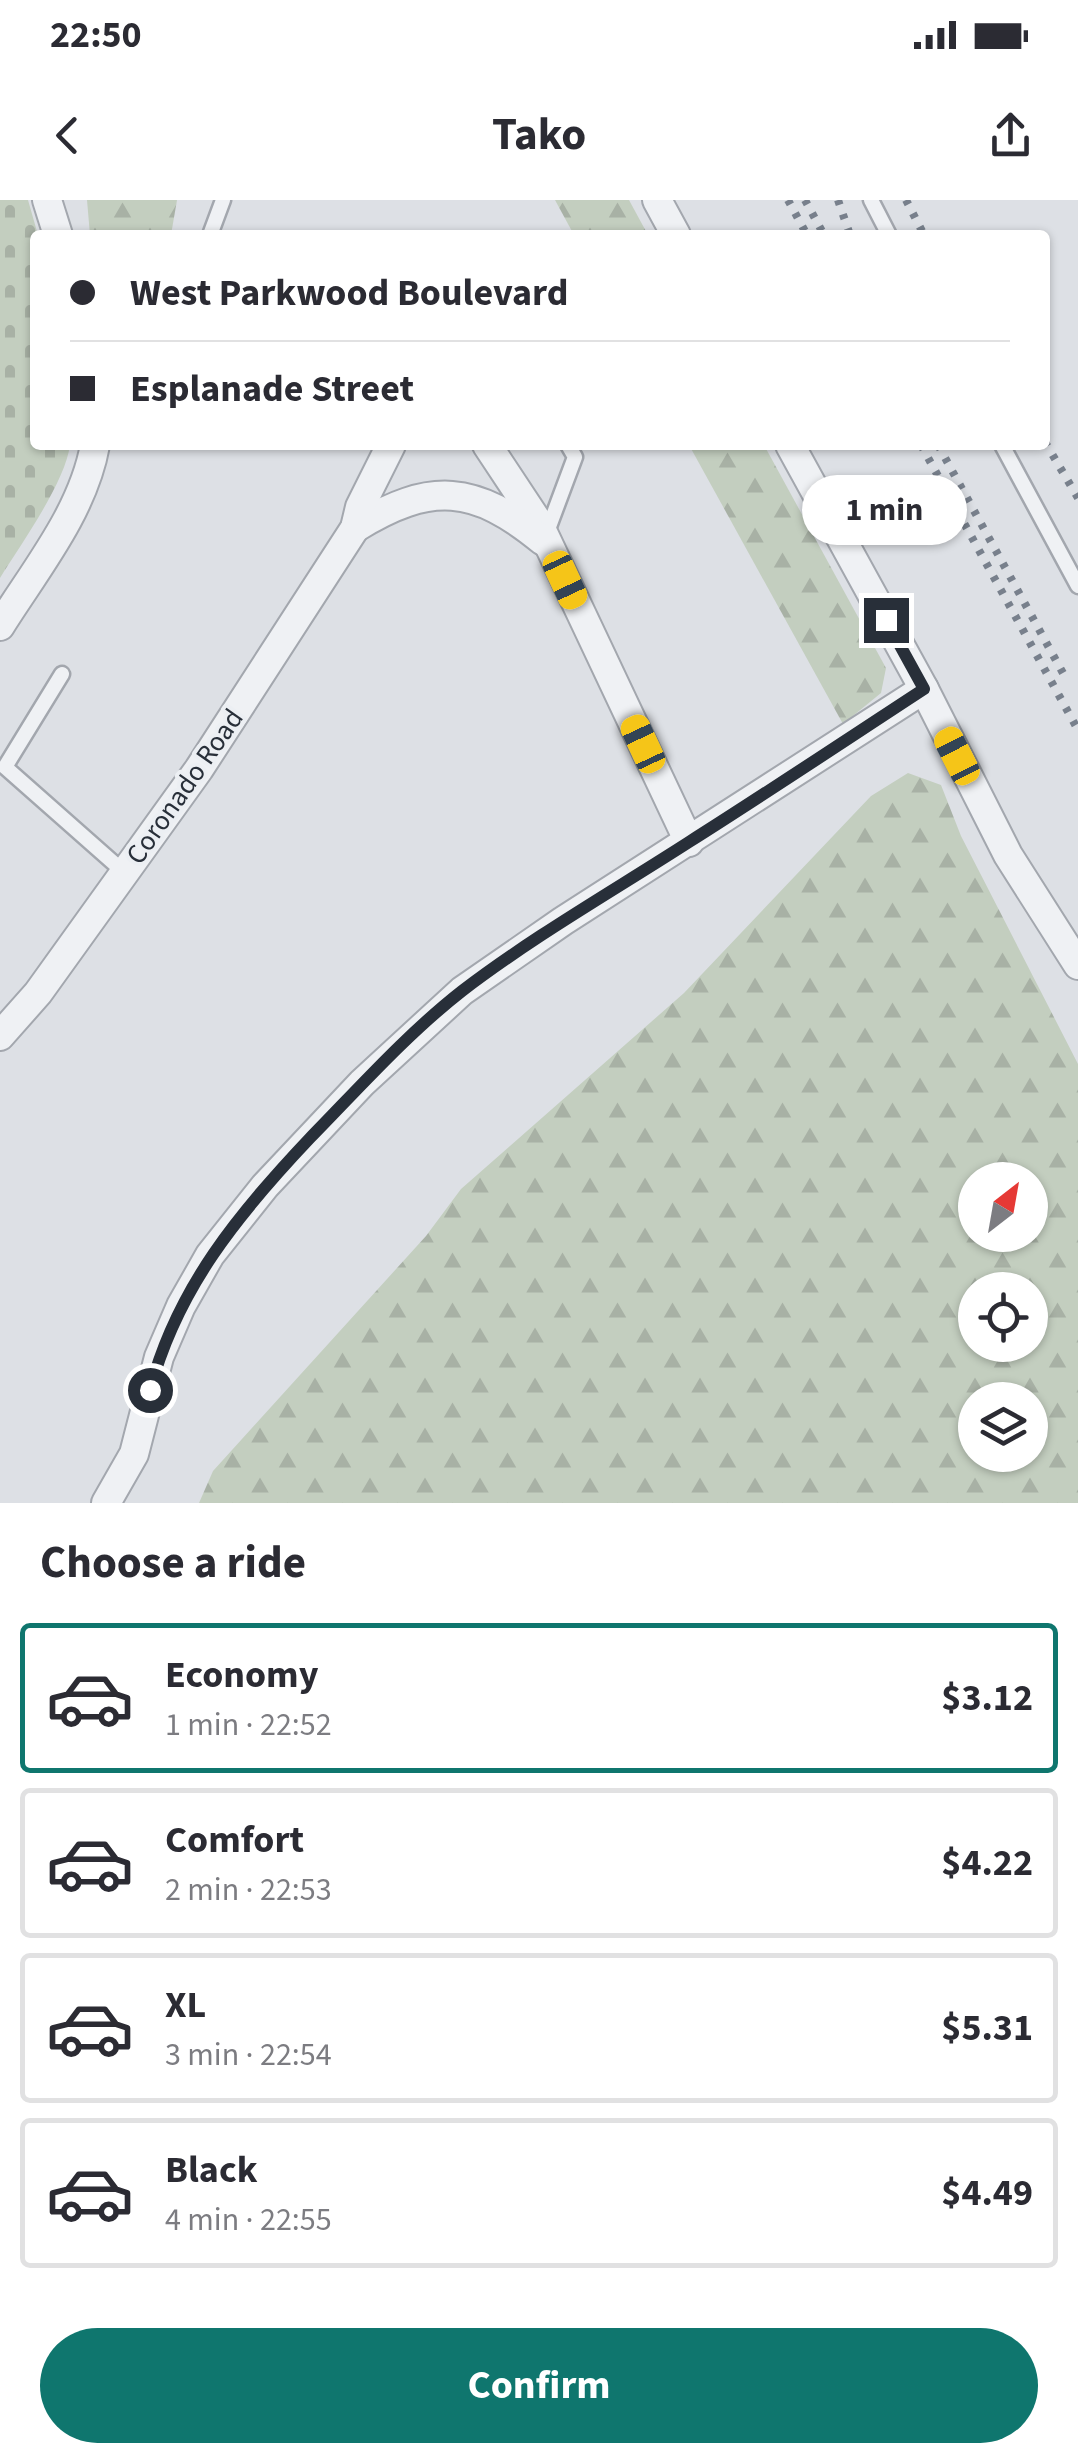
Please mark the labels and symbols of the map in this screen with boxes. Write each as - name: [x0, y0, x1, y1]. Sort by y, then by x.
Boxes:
- callout: 1 min: [804, 475, 968, 545]
- car: [539, 546, 591, 614]
- route end: [864, 598, 909, 643]
- street label: Coronado Road: [116, 701, 253, 872]
- car: [617, 710, 669, 778]
- car: [930, 722, 984, 790]
- north arrow: [958, 1162, 1048, 1252]
- route start: [128, 1368, 173, 1413]

